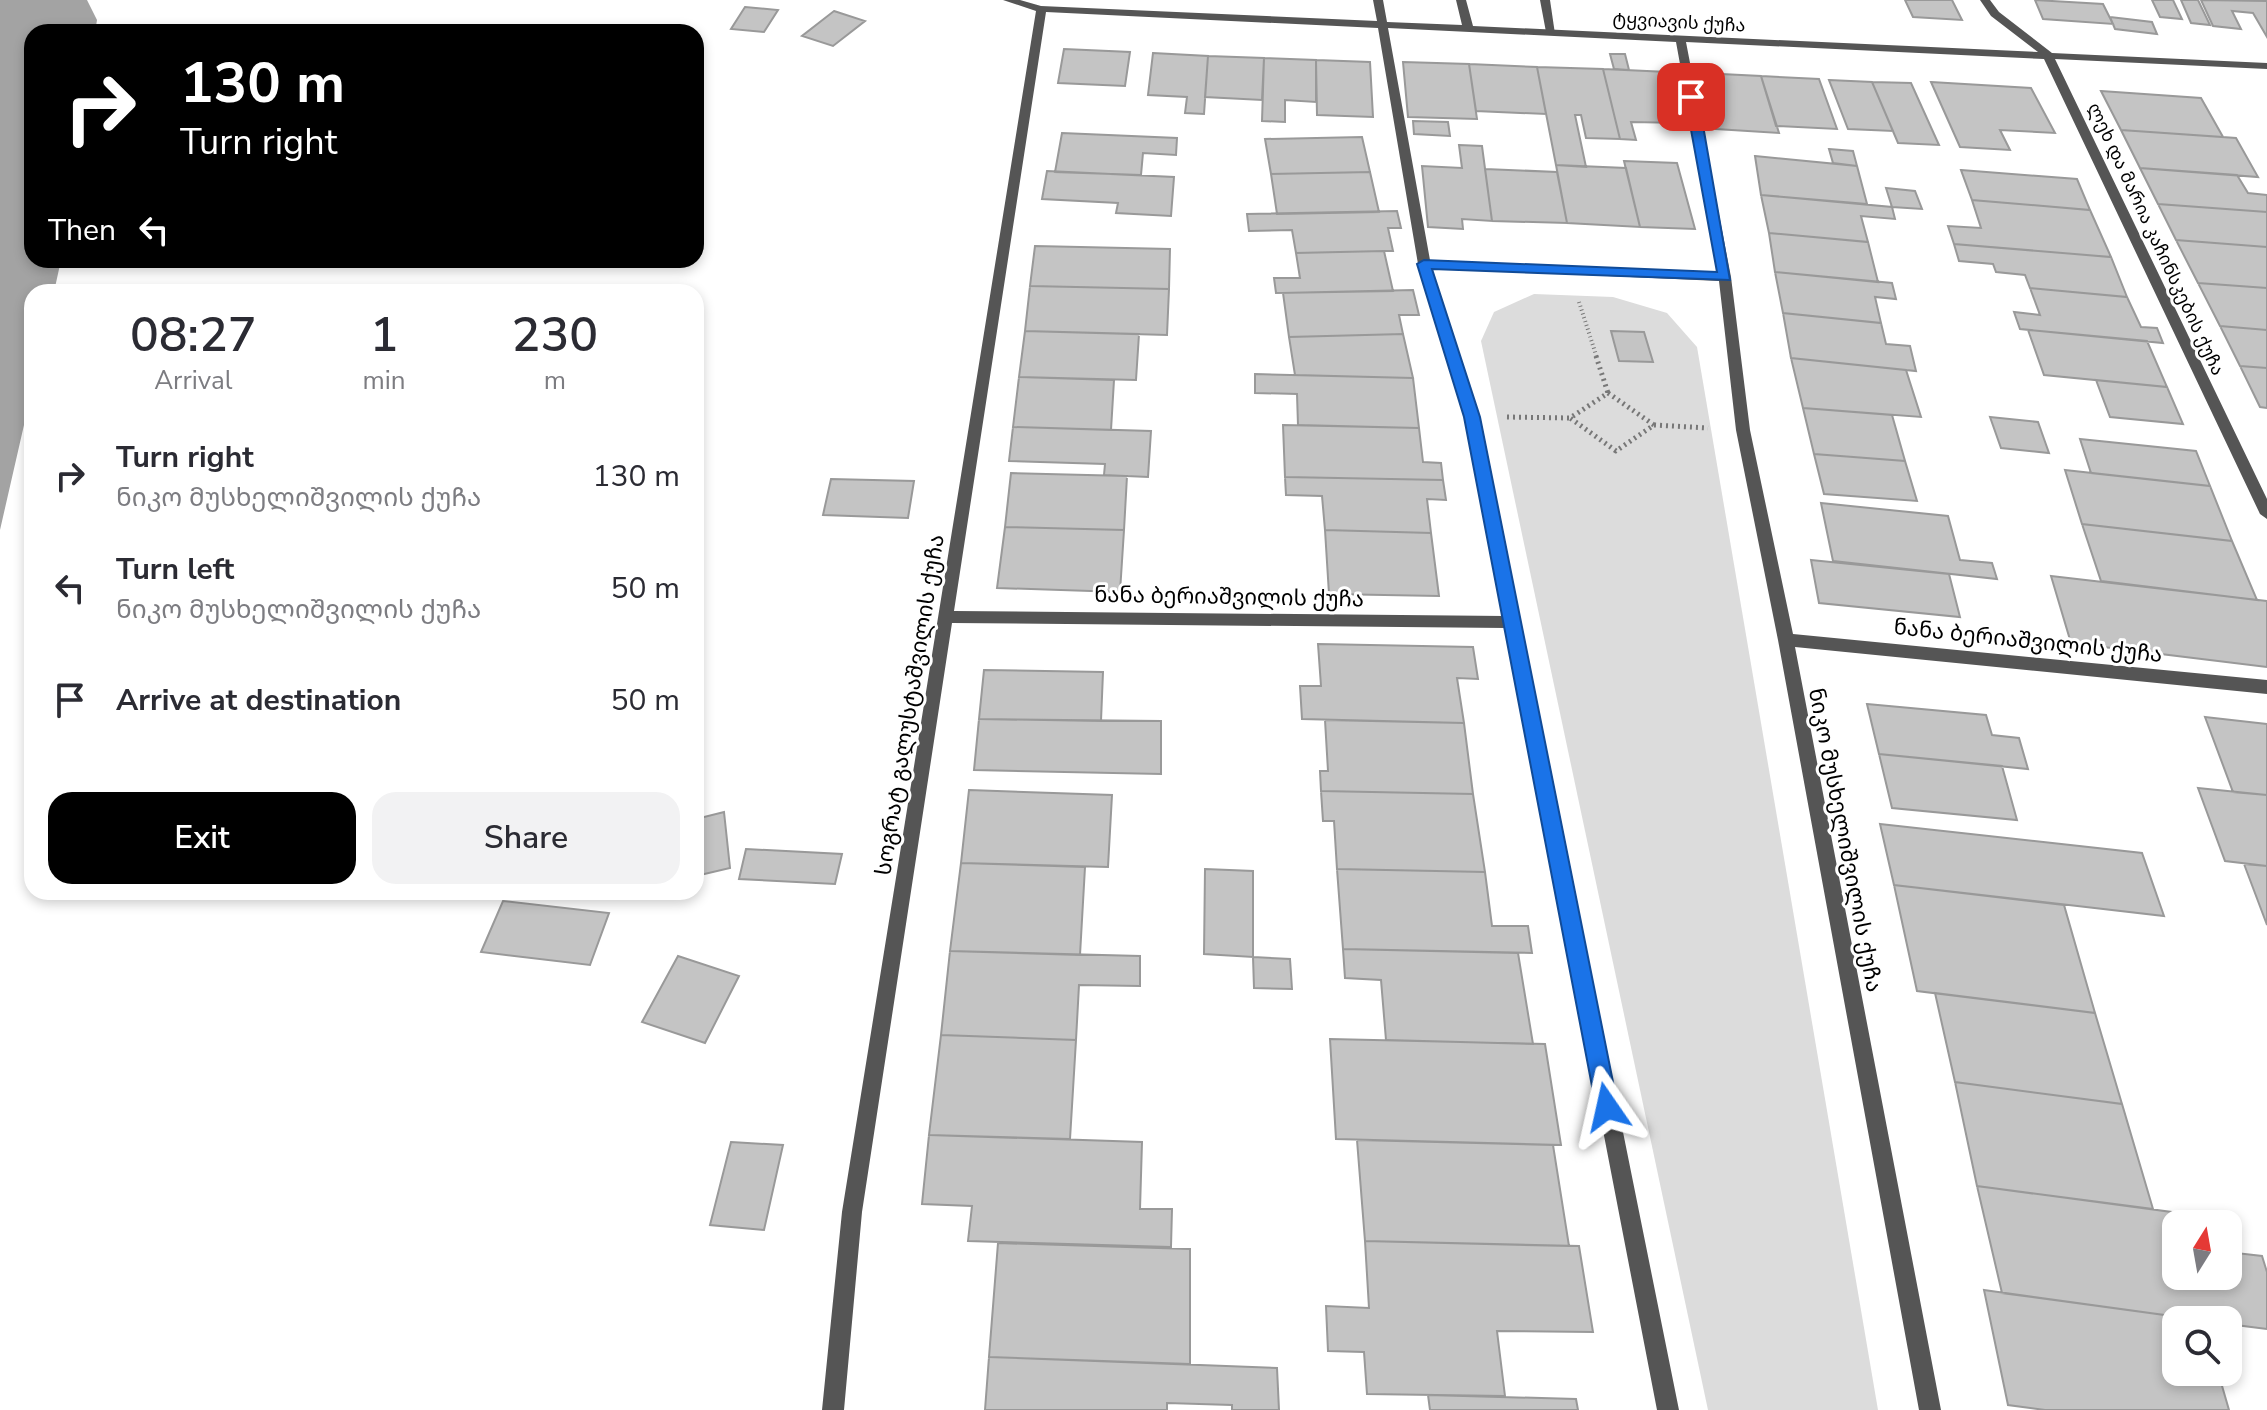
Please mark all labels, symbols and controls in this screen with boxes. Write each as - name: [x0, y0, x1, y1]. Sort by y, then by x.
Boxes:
- street label: ტყვიავის ქუჩა: [1612, 7, 1746, 37]
- text: 130 m: [180, 45, 345, 122]
- icon: right: [48, 56, 152, 160]
- pin: [1657, 63, 1725, 131]
- icon: arrive: [1669, 75, 1713, 119]
- street label: ლეხ და მარია კაჩინსკების ქუჩა: [2082, 99, 2230, 379]
- text: Turn right: [180, 118, 337, 167]
- icon: left: [132, 208, 176, 252]
- text: Then: [48, 210, 116, 251]
- text: 08:27: [130, 302, 257, 368]
- text: 1: [370, 302, 398, 368]
- text: 230: [512, 302, 598, 368]
- text: Arrival: [154, 363, 232, 398]
- text: min: [363, 363, 406, 398]
- text: m: [544, 363, 566, 398]
- text: Turn right: [116, 437, 254, 478]
- icon: right: [48, 454, 92, 498]
- text: 130 m: [593, 456, 680, 497]
- text: ნიკო მუსხელიშვილის ქუჩა: [116, 480, 481, 515]
- street label: სოგრატ გალუსტაშვილის ქუჩა: [868, 532, 952, 878]
- text: Turn left: [116, 549, 234, 590]
- icon: left: [48, 566, 92, 610]
- text: 50 m: [611, 568, 680, 609]
- street label: ნანა ბერიაშვილის ქუჩა: [1094, 580, 1364, 614]
- text: ნიკო მუსხელიშვილის ქუჩა: [116, 592, 481, 627]
- street label: ნანა ბერიაშვილის ქუჩა: [1892, 612, 2164, 670]
- icon: arrive: [48, 678, 92, 722]
- text: Arrive at destination: [116, 680, 401, 721]
- text: 50 m: [611, 680, 680, 721]
- street label: ნიკო მუსხელიშვილის ქუჩა: [1801, 685, 1889, 995]
- button: Exit: [48, 792, 356, 884]
- button: Share: [372, 792, 680, 884]
- position arrow: [1565, 1065, 1649, 1149]
- north arrow: [2162, 1210, 2242, 1290]
- map controls: [2162, 1210, 2242, 1386]
- button: search: [2162, 1306, 2242, 1386]

